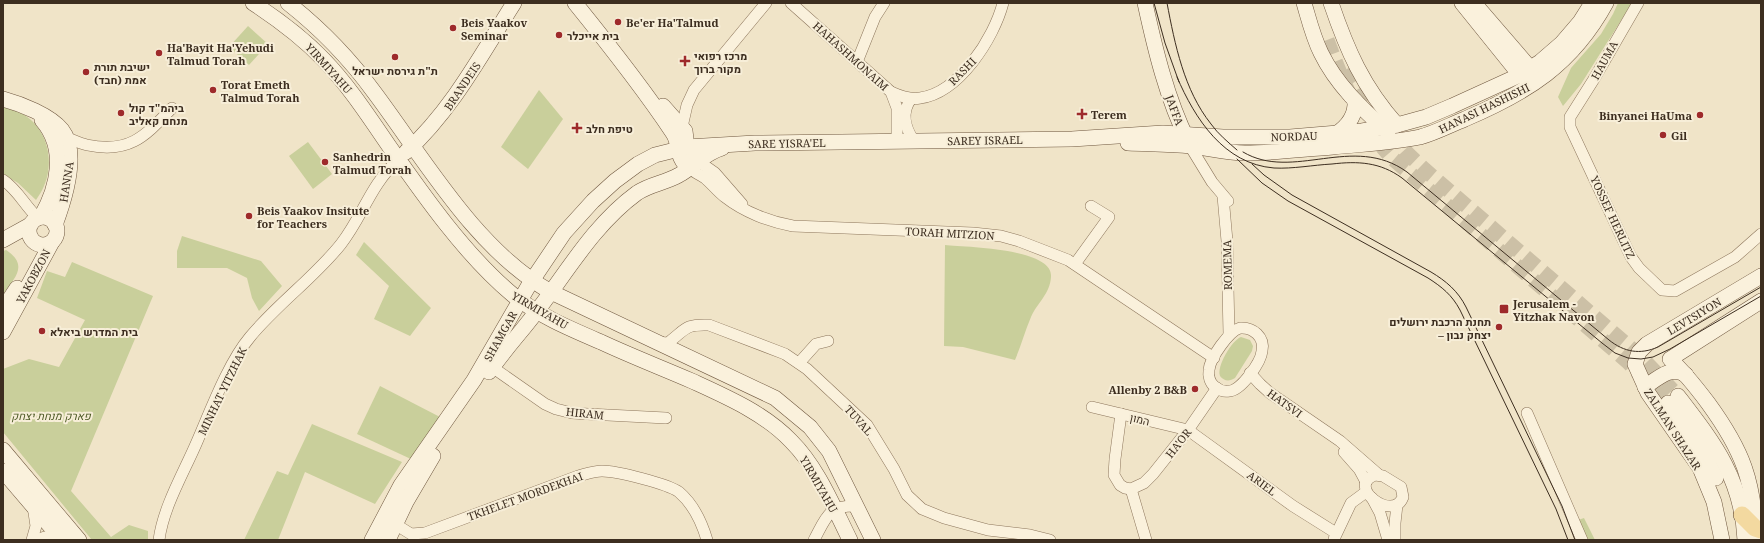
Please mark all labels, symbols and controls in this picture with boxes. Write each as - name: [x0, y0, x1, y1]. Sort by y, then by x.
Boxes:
- place label: Beis Yaakov Seminar: [461, 15, 527, 43]
- place label: Be'er Ha'Talmud: [626, 15, 719, 30]
- marker: Be'er Ha'Talmud: [613, 17, 623, 27]
- street label: HAHASHMONAIM: [810, 18, 892, 94]
- marker: Beis Yaakov Seminar: [448, 23, 458, 33]
- place label: בית אייכלר: [567, 28, 619, 43]
- marker: בית אייכלר: [554, 30, 564, 40]
- street label: HAUMA: [1587, 38, 1621, 82]
- street label: YIRMIYAHU: [302, 39, 356, 96]
- place label: Ha'Bayit Ha'Yehudi Talmud Torah: [167, 40, 274, 68]
- marker: Ha'Bayit Ha'Yehudi Talmud Torah: [154, 48, 164, 58]
- place label: מרכז רפואי מקור ברוך: [694, 48, 747, 76]
- marker: ת"ת גירסת ישראל: [390, 52, 400, 62]
- street label: RASHI: [945, 54, 979, 88]
- marker: מרכז רפואי מקור ברוך: [679, 55, 691, 67]
- place label: ישיבת תורת אמת (חבד): [94, 59, 150, 87]
- street label: BRANDEIS: [440, 59, 484, 113]
- place label: ת"ת גירסת ישראל: [352, 63, 438, 78]
- marker: ישיבת תורת אמת (חבד): [81, 67, 91, 77]
- place label: Torat Emeth Talmud Torah: [221, 77, 300, 105]
- street label: HANASI HASHISHI: [1436, 79, 1532, 137]
- marker: Torat Emeth Talmud Torah: [208, 85, 218, 95]
- street label: JAFFA: [1162, 92, 1188, 128]
- place label: ביהמ"ד קול מנחם קאליב: [129, 100, 188, 128]
- place label: Terem: [1091, 107, 1127, 122]
- marker: ביהמ"ד קול מנחם קאליב: [116, 108, 126, 118]
- marker: Terem: [1076, 108, 1088, 120]
- place label: Binyanei HaUma: [1599, 108, 1692, 123]
- marker: Binyanei HaUma: [1695, 110, 1705, 120]
- place label: טיפת חלב: [586, 121, 633, 136]
- marker: טיפת חלב: [571, 122, 583, 134]
- street label: NORDAU: [1270, 128, 1318, 144]
- place label: Gil: [1671, 128, 1687, 143]
- marker: Gil: [1658, 130, 1668, 140]
- street label: SAREY ISRAEL: [947, 132, 1023, 148]
- street label: SARE YISRA'EL: [748, 135, 826, 151]
- place label: Sanhedrin Talmud Torah: [333, 149, 412, 177]
- marker: Sanhedrin Talmud Torah: [320, 157, 330, 167]
- street label: HANNA: [55, 160, 77, 203]
- street label: YOSSEF HERLITZ: [1587, 172, 1639, 261]
- place label: Beis Yaakov Insitute for Teachers: [257, 203, 369, 231]
- marker: Beis Yaakov Insitute for Teachers: [244, 211, 254, 221]
- street label: TORAH MITZION: [905, 223, 996, 243]
- street label: ROMEMA: [1219, 239, 1235, 290]
- street label: YAKOBZON: [12, 246, 54, 307]
- street label: YIRMIYAHU: [508, 287, 571, 332]
- street label: LEVTSIYON: [1664, 294, 1724, 338]
- place label: Jerusalem - Yitzhak Navon: [1512, 296, 1595, 324]
- marker: Jerusalem - Yitzhak Navon: [1498, 303, 1510, 315]
- street label: SHAMGAR: [480, 307, 520, 364]
- place label: תחנת הרכבת ירושלים – יצחק נבון: [1389, 314, 1491, 342]
- marker: תחנת הרכבת ירושלים – יצחק נבון: [1494, 322, 1504, 332]
- place label: בית המדרש ביאלא: [50, 324, 138, 339]
- marker: בית המדרש ביאלא: [37, 326, 47, 336]
- street label: MINHAT YITZHAK: [194, 344, 250, 438]
- place label: Allenby 2 B&B: [1109, 382, 1187, 397]
- marker: Allenby 2 B&B: [1190, 384, 1200, 394]
- street label: HATSVI: [1264, 385, 1306, 421]
- street label: ZALMAN SHAZAR: [1641, 385, 1705, 473]
- street label: TUVAL: [841, 402, 877, 438]
- street label: HIRAM: [565, 404, 605, 422]
- park label: פארק מנחת יצחק: [11, 408, 92, 423]
- street label: המון: [1129, 409, 1151, 429]
- street label: HA'OR: [1162, 425, 1195, 461]
- street label: YIRMIYAHU: [796, 452, 841, 515]
- street label: ARIEL: [1244, 467, 1280, 499]
- street label: TKHELET MORDEKHAI: [465, 468, 585, 524]

